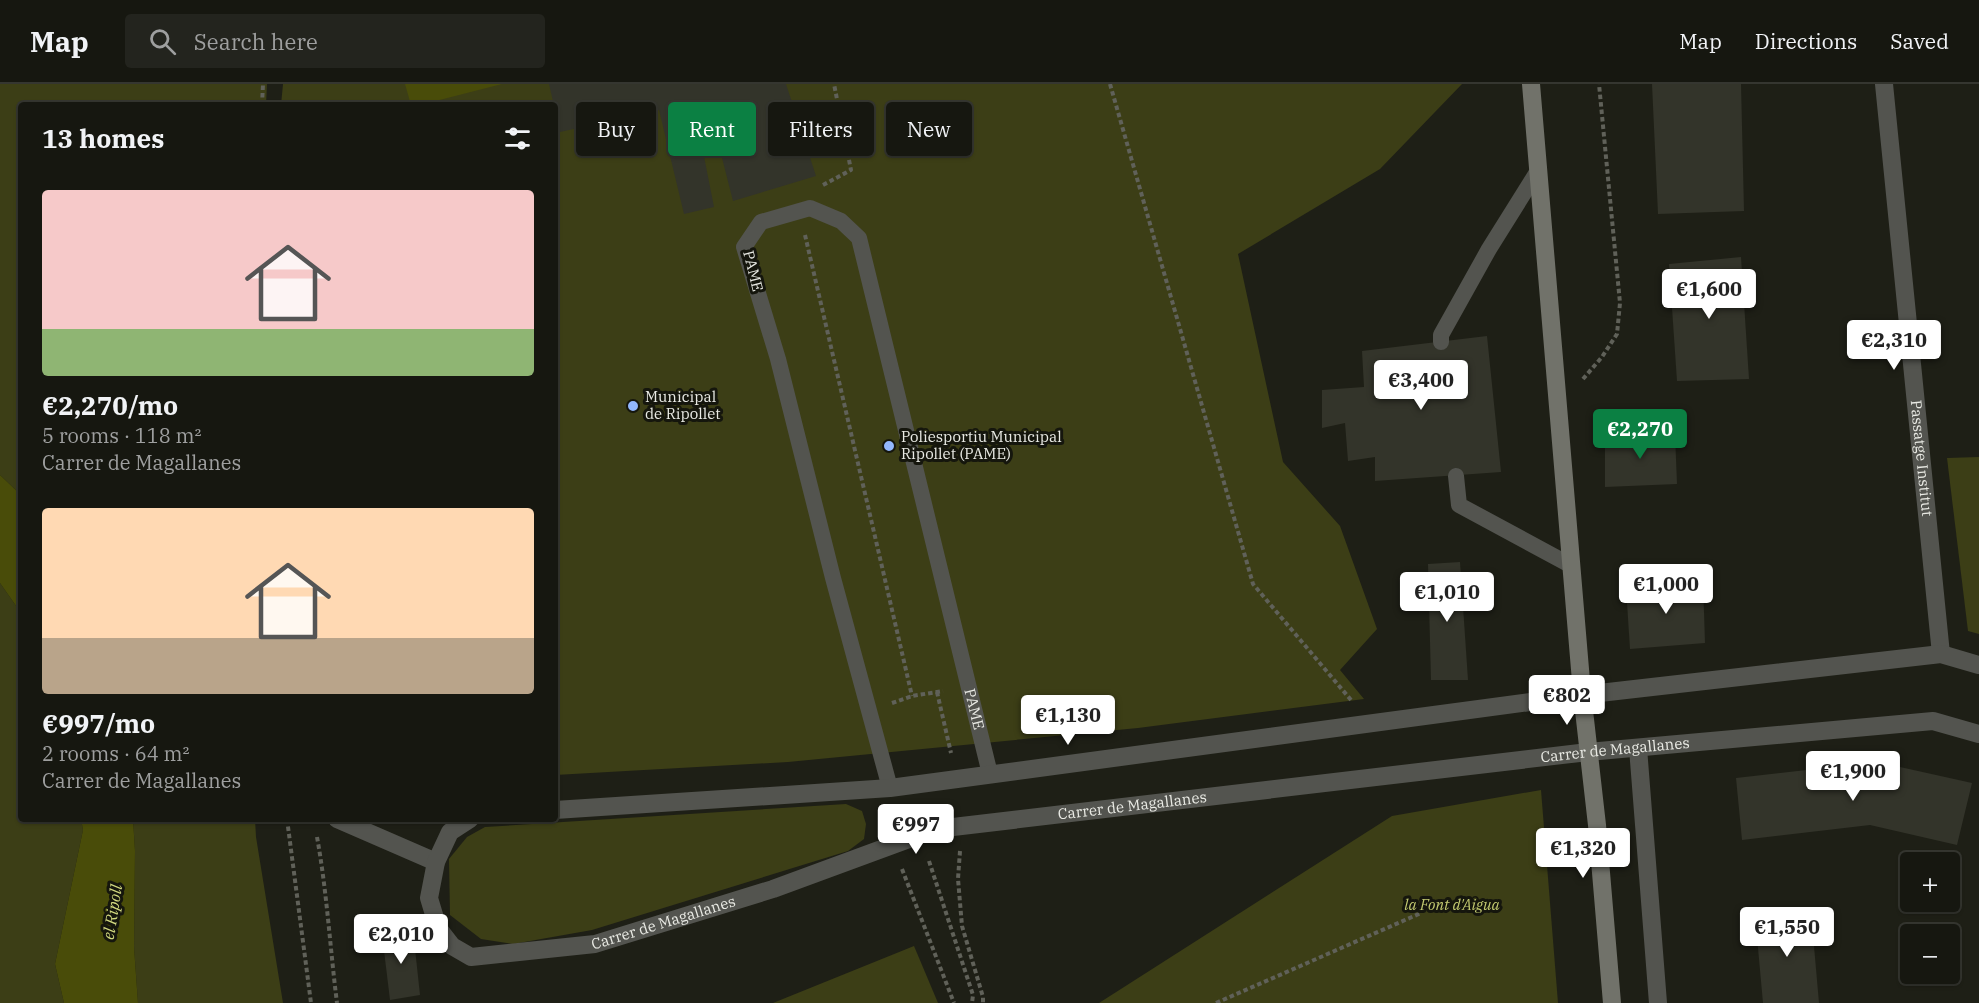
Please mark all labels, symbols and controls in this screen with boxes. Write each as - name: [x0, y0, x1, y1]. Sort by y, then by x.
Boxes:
- search box: [125, 14, 545, 68]
- text: Map: [30, 23, 89, 60]
- icon: search: [146, 25, 179, 58]
- text: Search here: [194, 27, 318, 56]
- text: Map: [1679, 27, 1722, 55]
- text: Directions: [1755, 27, 1857, 55]
- text: Saved: [1890, 27, 1949, 55]
- chip: Buy: [576, 102, 656, 156]
- chip: Rent: [668, 102, 756, 156]
- chip: Filters: [768, 102, 874, 156]
- chip: New: [886, 102, 972, 156]
- text: 13 homes: [42, 121, 164, 155]
- icon: filters: [501, 122, 534, 155]
- icon: home: [234, 229, 342, 337]
- street label: PAME: [739, 248, 768, 293]
- pin: €1,600: [1660, 269, 1758, 320]
- text: €1,600: [1676, 275, 1742, 302]
- pin: €2,310: [1845, 320, 1943, 371]
- text: €2,310: [1861, 326, 1927, 353]
- pin: €3,400: [1372, 360, 1470, 411]
- text: €3,400: [1388, 366, 1454, 393]
- place label: Municipal de Ripollet: [645, 387, 721, 423]
- text: €2,270/mo: [42, 388, 178, 422]
- marker: Municipal de Ripollet: [626, 399, 640, 413]
- street label: Passatge Institut: [1907, 399, 1937, 517]
- pin: €2,270: [1591, 409, 1689, 460]
- text: €2,270: [1607, 415, 1673, 442]
- text: 5 rooms · 118 m²: [42, 422, 201, 449]
- place label: Poliesportiu Municipal Ripollet (PAME): [901, 427, 1062, 463]
- marker: Poliesportiu Municipal Ripollet (PAME): [882, 439, 896, 453]
- text: Carrer de Magallanes: [42, 449, 241, 476]
- icon: home: [234, 547, 342, 655]
- pin: €1,000: [1617, 564, 1715, 615]
- text: €1,000: [1633, 570, 1699, 597]
- pin: €1,010: [1398, 572, 1496, 623]
- text: €1,010: [1414, 578, 1480, 605]
- pin: €802: [1531, 675, 1603, 726]
- text: €802: [1543, 681, 1591, 708]
- street label: PAME: [960, 686, 989, 732]
- pin: €1,130: [1019, 695, 1117, 746]
- text: €1,130: [1035, 701, 1101, 728]
- text: €997/mo: [42, 706, 155, 740]
- street label: Carrer de Magallanes: [1539, 733, 1690, 767]
- text: 2 rooms · 64 m²: [42, 740, 189, 767]
- pin: €1,900: [1804, 751, 1902, 802]
- text: €1,900: [1820, 757, 1886, 784]
- text: Carrer de Magallanes: [42, 767, 241, 794]
- street label: Carrer de Magallanes: [1057, 787, 1208, 824]
- pin: €997: [880, 804, 952, 855]
- text: €997: [892, 810, 940, 837]
- pin: €1,320: [1534, 828, 1632, 879]
- text: €1,320: [1550, 834, 1616, 861]
- map controls: [1900, 852, 1960, 984]
- button: +: [1900, 852, 1960, 912]
- water label: el Ripoll: [98, 883, 126, 941]
- street label: Carrer de Magallanes: [589, 891, 738, 954]
- park label: la Font d'Aigua: [1404, 895, 1501, 914]
- pin: €1,550: [1738, 907, 1836, 958]
- text: €1,550: [1754, 913, 1820, 940]
- pin: €2,010: [352, 914, 450, 965]
- text: €2,010: [368, 920, 434, 947]
- button: −: [1900, 924, 1960, 984]

